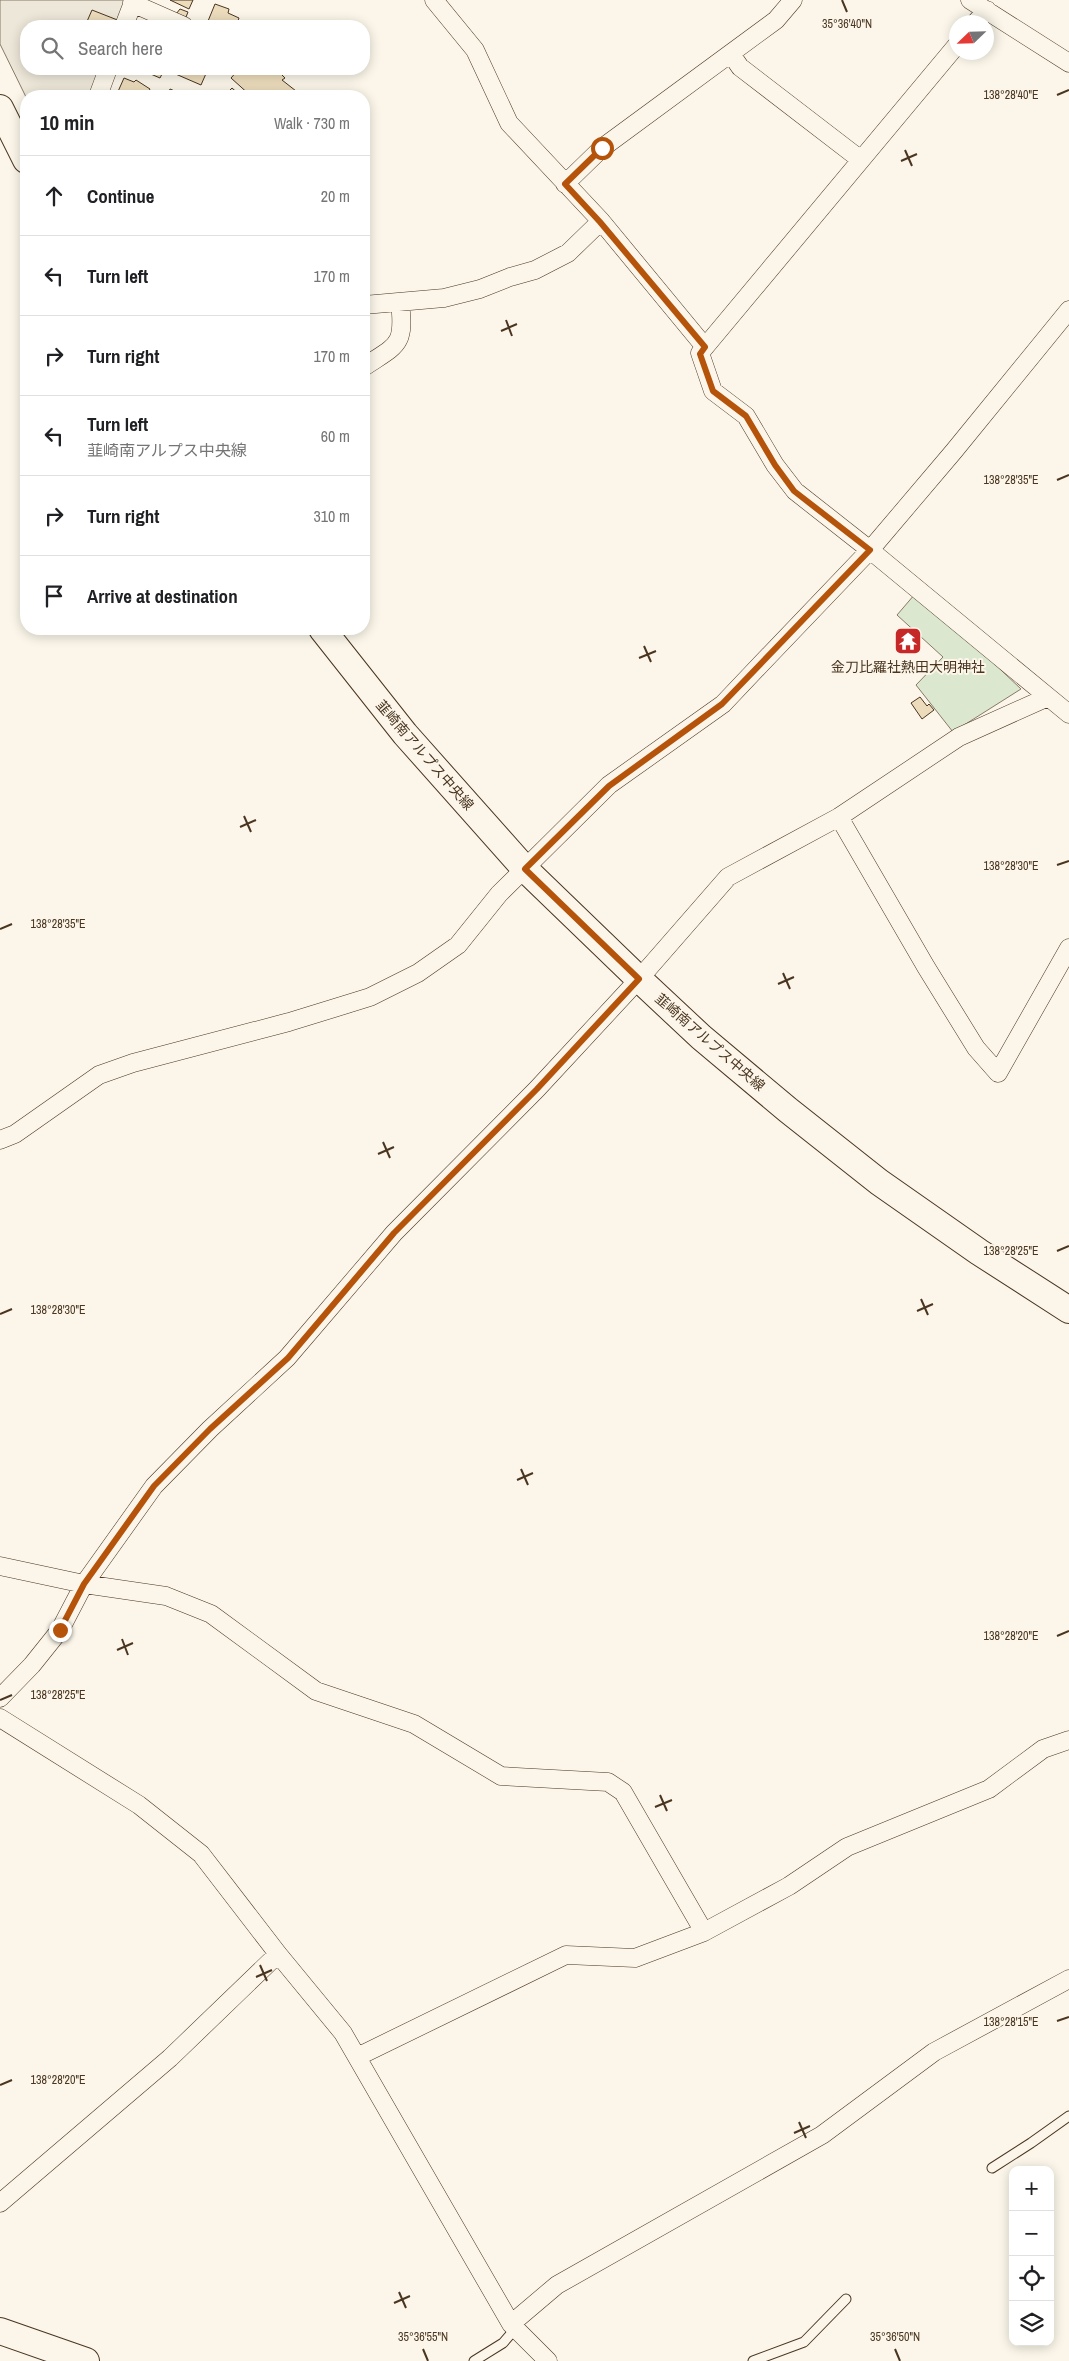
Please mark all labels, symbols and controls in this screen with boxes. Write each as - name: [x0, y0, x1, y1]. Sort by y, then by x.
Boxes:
- north arrow: [949, 15, 994, 60]
- text: 35°36'40"N: [822, 16, 872, 32]
- search box: [20, 20, 370, 75]
- icon: search: [38, 34, 66, 62]
- text: Search here: [78, 35, 163, 61]
- text: 138°28'40"E: [983, 87, 1039, 103]
- text: 10 min: [40, 108, 95, 137]
- text: Walk · 730 m: [274, 112, 350, 134]
- route start: [591, 137, 614, 160]
- icon: ahead: [40, 182, 68, 210]
- text: Continue: [87, 183, 155, 209]
- text: 20 m: [321, 185, 350, 207]
- icon: left: [40, 262, 68, 290]
- text: Turn left: [87, 263, 148, 289]
- text: 170 m: [314, 265, 350, 287]
- icon: right: [40, 342, 68, 370]
- text: Turn right: [87, 343, 159, 369]
- text: 170 m: [314, 345, 350, 367]
- text: Turn left: [87, 411, 148, 437]
- icon: left: [40, 422, 68, 450]
- text: 60 m: [321, 425, 350, 447]
- text: 韮崎南アルプス中央線: [87, 439, 247, 461]
- text: 138°28'35"E: [983, 472, 1039, 488]
- icon: right: [40, 502, 68, 530]
- text: Turn right: [87, 503, 159, 529]
- text: 310 m: [314, 505, 350, 527]
- icon: arrive: [40, 582, 68, 610]
- text: Arrive at destination: [87, 583, 238, 609]
- temple icon: 金刀比羅社熱田大明神社: [893, 626, 923, 656]
- place label: 金刀比羅社熱田大明神社: [831, 658, 985, 676]
- street label: 韮崎南アルプス中央線: [372, 696, 478, 814]
- text: 138°28'30"E: [983, 858, 1039, 874]
- text: 138°28'35"E: [30, 916, 86, 932]
- street label: 韮崎南アルプス中央線: [651, 989, 769, 1095]
- text: 138°28'25"E: [983, 1243, 1039, 1259]
- text: 138°28'30"E: [30, 1302, 86, 1318]
- route end: [49, 1619, 72, 1642]
- text: 138°28'20"E: [983, 1628, 1039, 1644]
- text: 138°28'25"E: [30, 1687, 86, 1703]
- text: 138°28'15"E: [983, 2014, 1039, 2030]
- text: 138°28'20"E: [30, 2072, 86, 2088]
- map controls: [1009, 2166, 1054, 2346]
- button: +: [1009, 2166, 1054, 2211]
- button: −: [1009, 2211, 1054, 2256]
- button: locate: [1009, 2256, 1054, 2301]
- button: layers: [1009, 2301, 1054, 2346]
- text: 35°36'55"N: [398, 2329, 448, 2345]
- text: 35°36'50"N: [870, 2329, 920, 2345]

